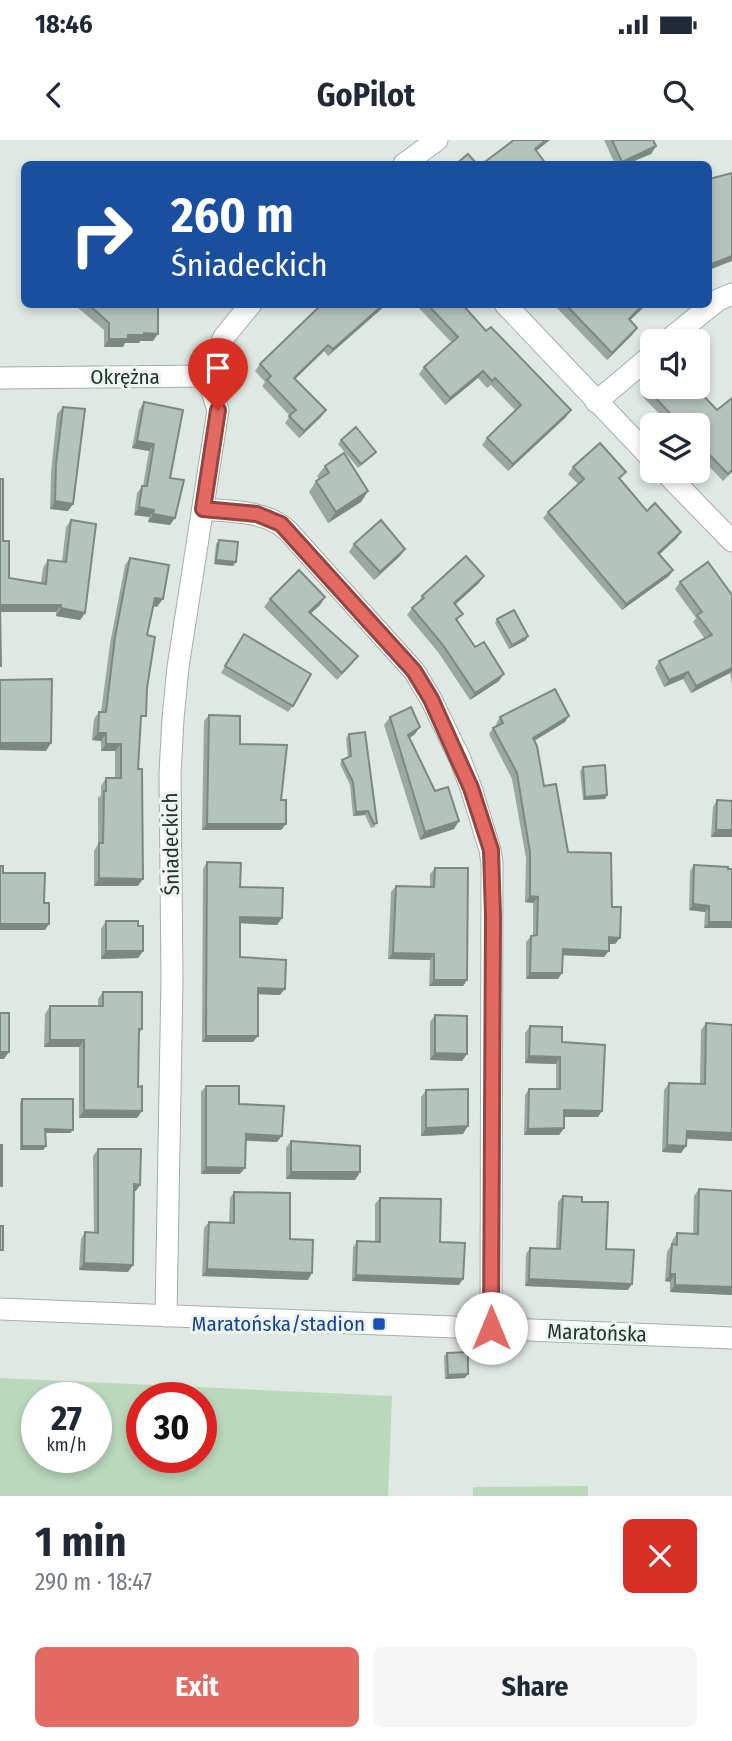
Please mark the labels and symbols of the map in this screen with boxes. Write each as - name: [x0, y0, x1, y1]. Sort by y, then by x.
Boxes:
- pin: [188, 338, 248, 410]
- street label: Okrężna: [90, 364, 160, 390]
- street label: Śniadeckich: [157, 792, 185, 896]
- position arrow: [454, 1291, 528, 1365]
- place label: Maratońska/stadion: [192, 1311, 365, 1337]
- marker: Maratońska/stadion: [371, 1316, 387, 1332]
- street label: Maratońska: [547, 1318, 647, 1348]
- speed limit sign: 30: [126, 1382, 217, 1473]

